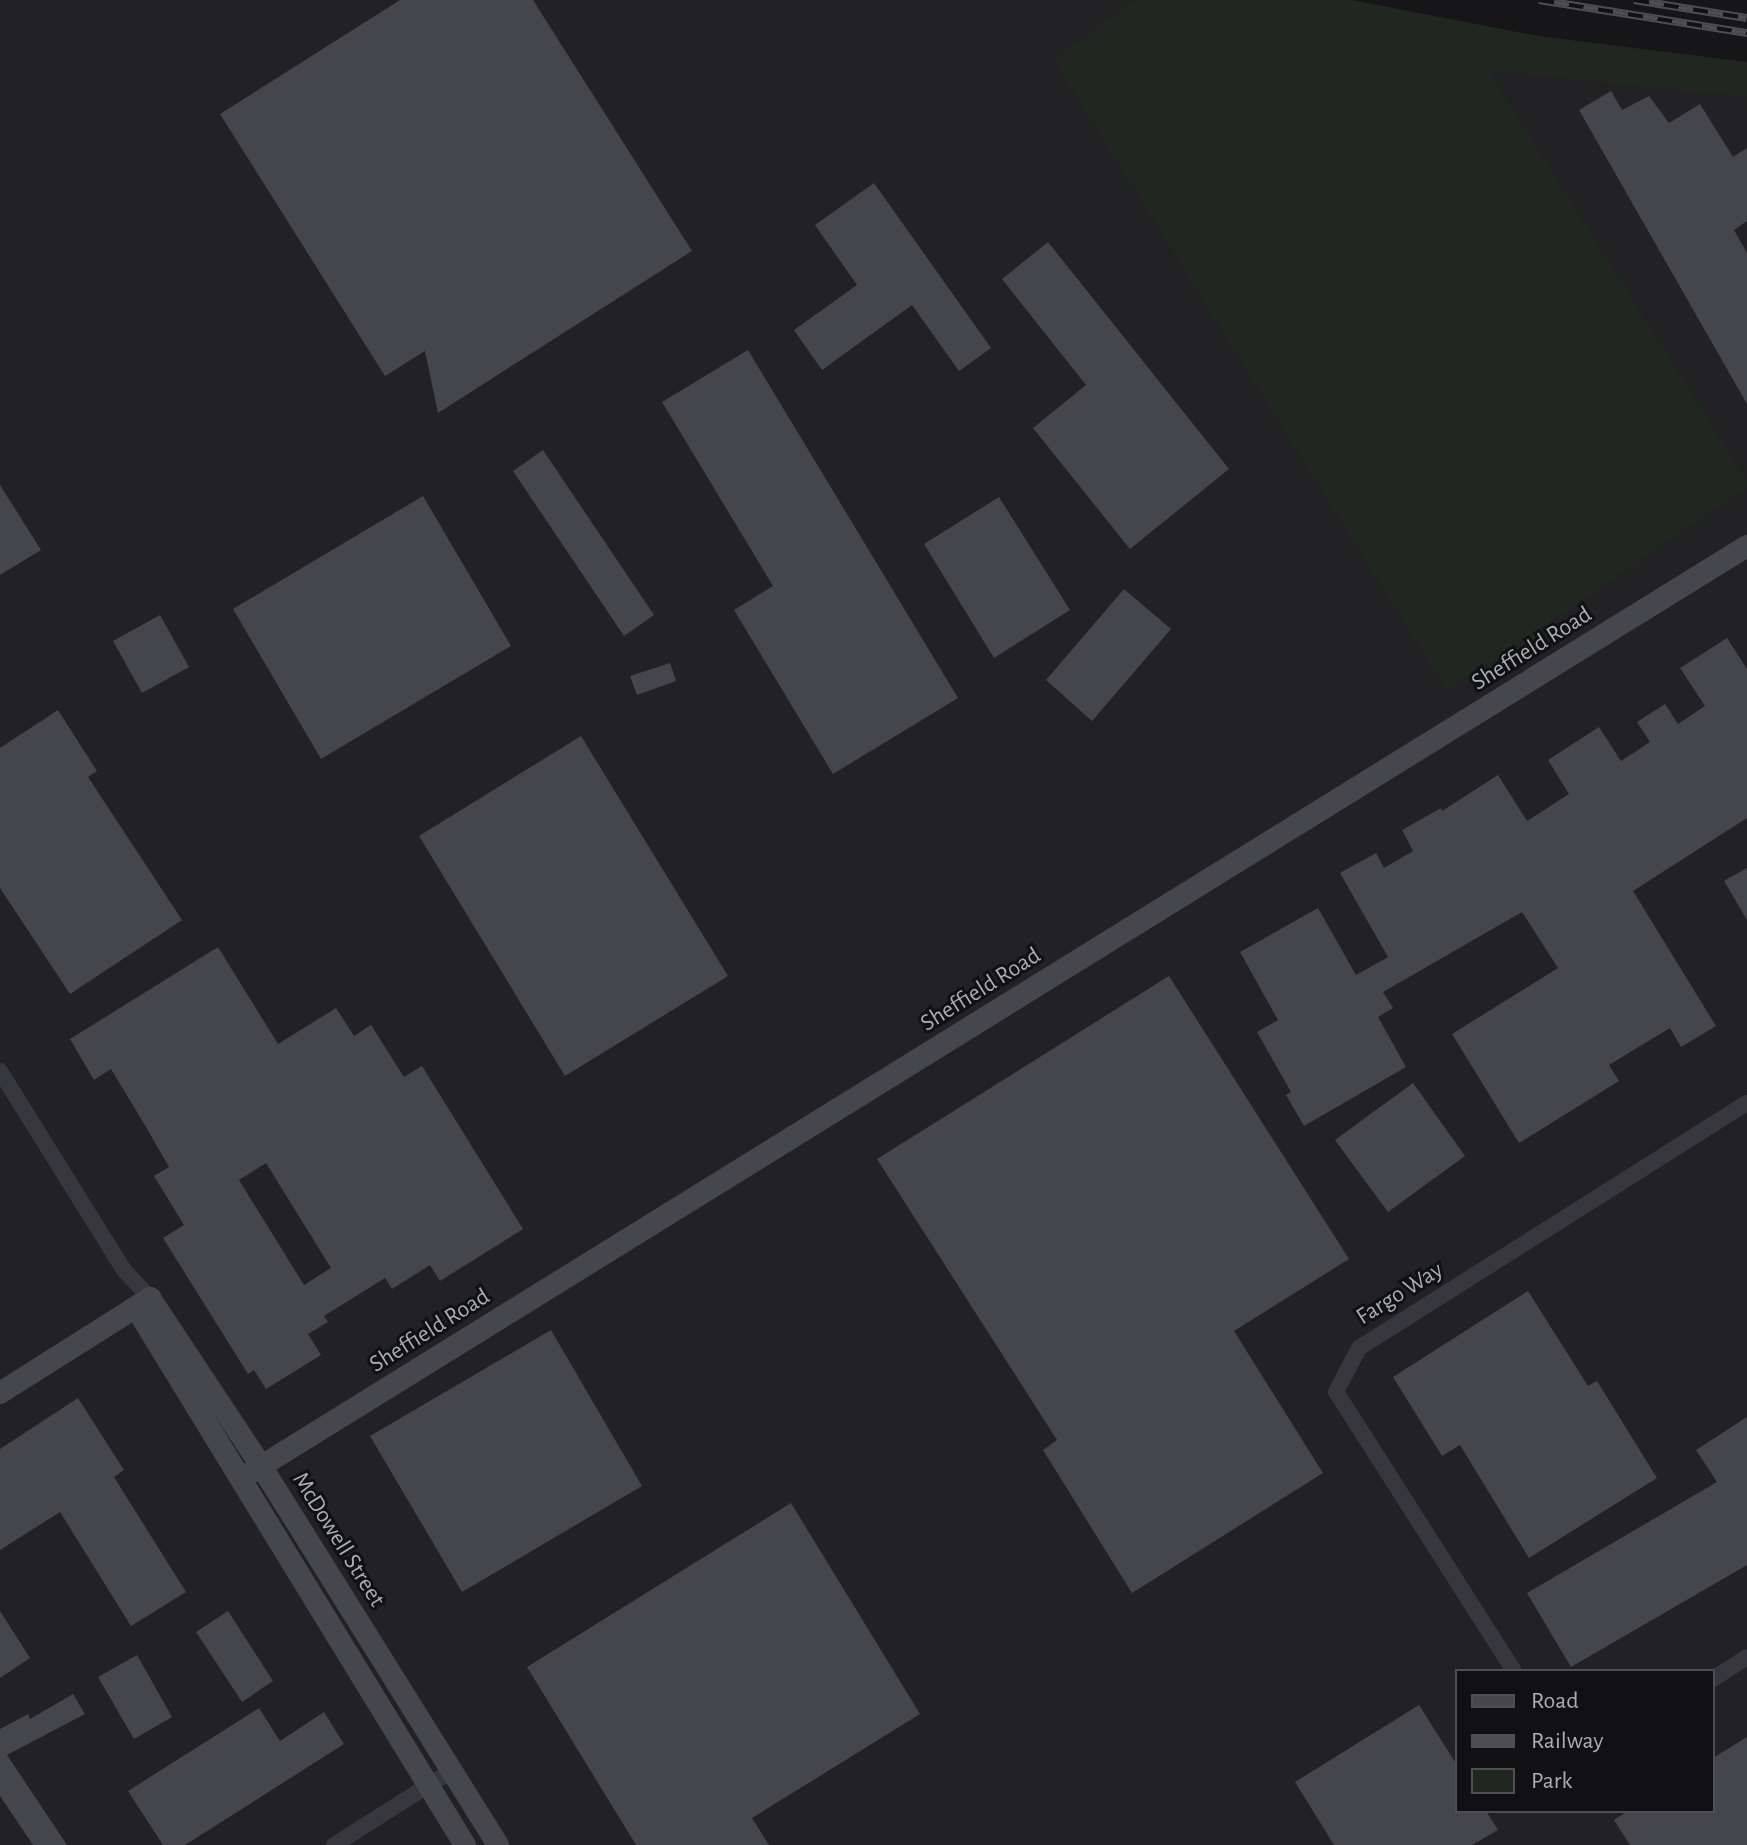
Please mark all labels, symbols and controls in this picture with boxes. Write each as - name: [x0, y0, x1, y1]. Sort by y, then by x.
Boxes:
- street label: Sheffield Road: [1467, 601, 1597, 697]
- street label: Sheffield Road: [916, 942, 1046, 1038]
- street label: Fargo Way: [1351, 1256, 1449, 1332]
- street label: Sheffield Road: [365, 1283, 495, 1379]
- street label: McDowell Street: [285, 1467, 391, 1613]
- legend: [1455, 1669, 1715, 1813]
- text: Road: [1531, 1689, 1579, 1713]
- text: Railway: [1531, 1729, 1603, 1753]
- text: Park: [1531, 1769, 1572, 1793]

